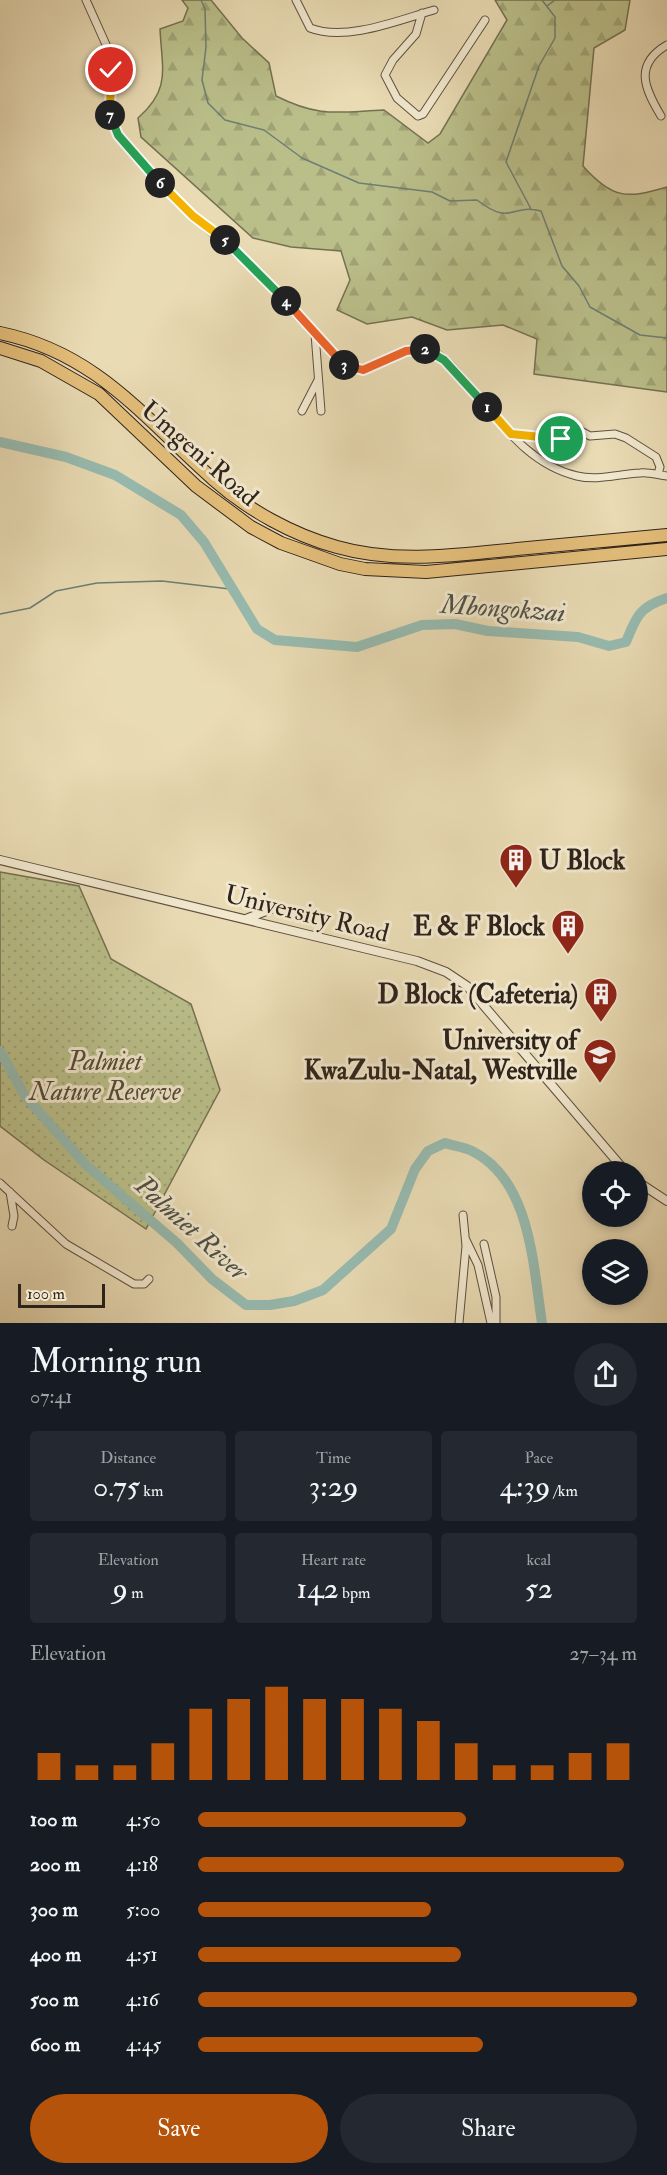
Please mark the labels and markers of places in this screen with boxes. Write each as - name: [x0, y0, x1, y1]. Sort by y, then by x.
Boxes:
- pin: [85, 44, 136, 95]
- pin: 7: [95, 100, 125, 130]
- pin: 6: [145, 168, 175, 198]
- pin: 5: [210, 225, 240, 255]
- pin: 4: [271, 286, 301, 316]
- pin: 2: [410, 334, 440, 364]
- pin: 3: [329, 350, 359, 380]
- pin: 1: [472, 392, 502, 422]
- pin: [535, 413, 586, 464]
- building icon: U Block: [498, 842, 534, 889]
- place label: U Block: [539, 845, 626, 877]
- building icon: E & F Block: [550, 908, 586, 955]
- place label: E & F Block: [413, 911, 546, 943]
- building icon: D Block (Cafeteria): [583, 976, 619, 1023]
- place label: D Block (Cafeteria): [377, 979, 578, 1011]
- place label: University of KwaZulu-Natal, Westville: [304, 1025, 582, 1087]
- school or university icon: University of KwaZulu-Natal, Westville: [582, 1037, 618, 1084]

